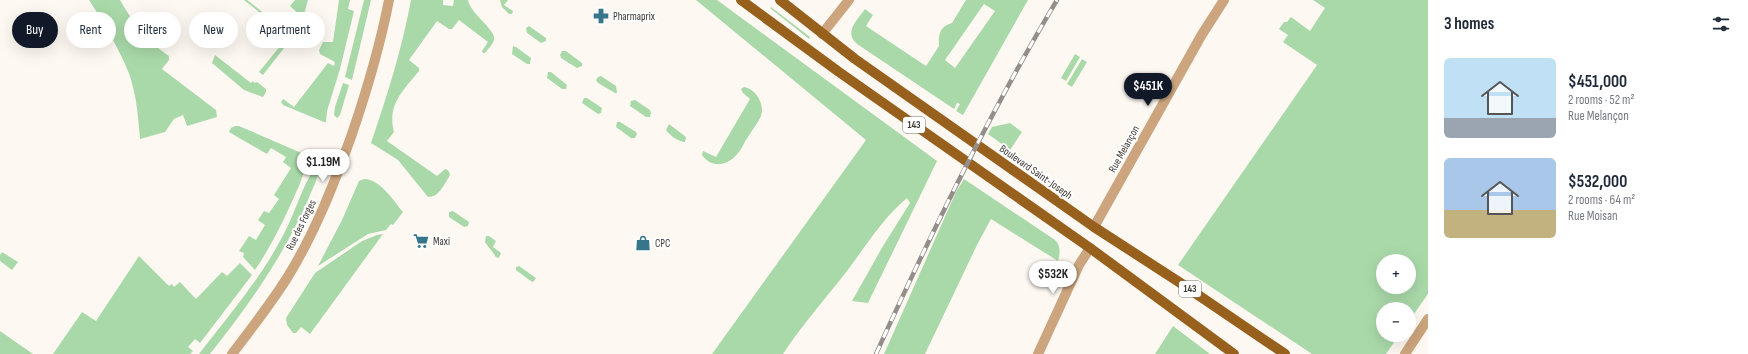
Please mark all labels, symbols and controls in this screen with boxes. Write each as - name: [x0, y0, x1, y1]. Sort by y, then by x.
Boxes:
- pharmacy icon: Pharmaprix: [592, 7, 610, 25]
- place label: Pharmaprix: [613, 10, 655, 23]
- chip: Buy: [12, 12, 58, 48]
- chip: Rent: [66, 12, 116, 48]
- chip: Filters: [124, 12, 181, 48]
- chip: New: [189, 12, 238, 48]
- chip: Apartment: [246, 12, 325, 48]
- icon: filters: [1710, 13, 1732, 35]
- text: 3 homes: [1444, 14, 1494, 34]
- text: $451,000: [1568, 72, 1627, 92]
- pin: $451K: [1120, 73, 1176, 107]
- icon: home: [1476, 74, 1524, 122]
- text: $451K: [1133, 78, 1163, 94]
- text: 2 rooms · 52 m²: [1568, 92, 1635, 108]
- text: Rue Melançon: [1568, 108, 1629, 124]
- road number: 143: [903, 117, 925, 133]
- street label: Rue Melançon: [1106, 123, 1142, 175]
- street label: Boulevard Saint-Joseph: [997, 142, 1075, 202]
- pin: $1.19M: [290, 149, 356, 183]
- text: $1.19M: [306, 154, 340, 170]
- text: $532,000: [1568, 172, 1627, 192]
- icon: home: [1476, 174, 1524, 222]
- text: 2 rooms · 64 m²: [1568, 192, 1635, 208]
- street label: Rue des Forges: [283, 198, 319, 252]
- text: Rue Moisan: [1568, 208, 1617, 224]
- supermarket icon: Maxi: [412, 232, 430, 250]
- shop icon: CPC: [634, 234, 652, 252]
- place label: Maxi: [433, 235, 450, 248]
- place label: CPC: [655, 237, 670, 250]
- map controls: [1376, 254, 1416, 342]
- button: +: [1376, 254, 1416, 294]
- pin: $532K: [1025, 261, 1081, 295]
- text: $532K: [1038, 266, 1068, 282]
- road number: 143: [1179, 281, 1201, 297]
- button: −: [1376, 302, 1416, 342]

